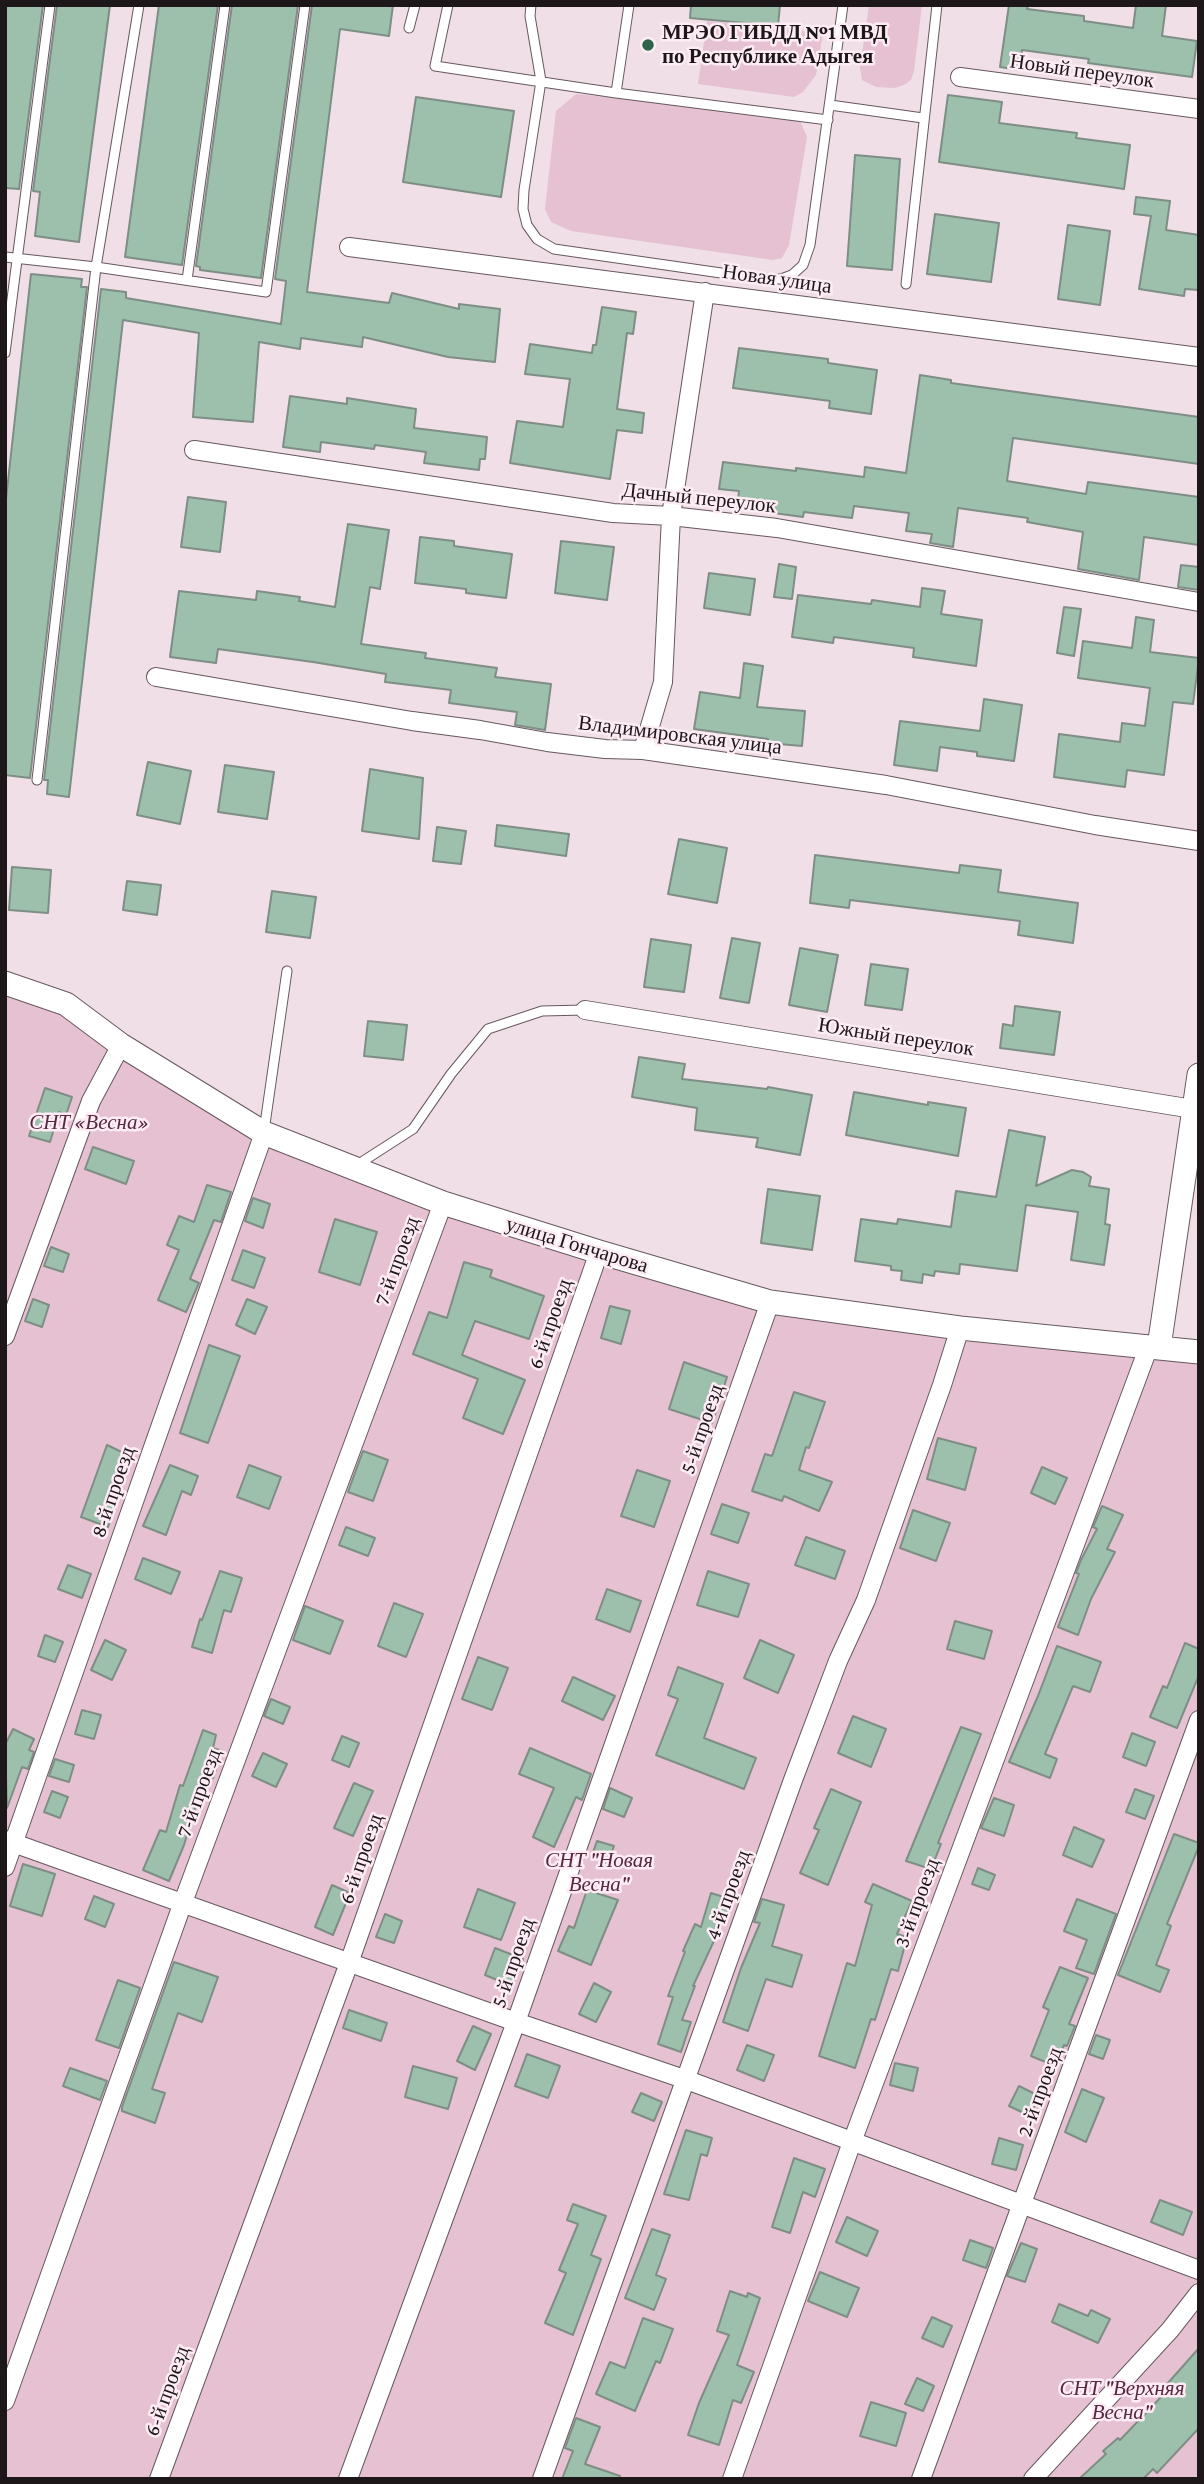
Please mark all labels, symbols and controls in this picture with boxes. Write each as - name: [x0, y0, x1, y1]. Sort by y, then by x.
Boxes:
- place label: МРЭО ГИБДД №1 МВД по Республике Адыгея: [662, 20, 887, 70]
- marker: МРЭО ГИБДД №1 МВД по Республике Адыгея: [640, 37, 656, 53]
- street label: Новый переулок: [1008, 48, 1156, 94]
- street label: Новая улица: [721, 259, 833, 299]
- street label: Дачный переулок: [621, 477, 777, 519]
- street label: Владимировская улица: [577, 710, 783, 760]
- street label: Южный переулок: [816, 1012, 976, 1062]
- park label: СНТ «Весна»: [29, 1110, 149, 1136]
- street label: улица Гончарова: [503, 1211, 651, 1279]
- street label: 7-й проезд: [369, 1213, 425, 1309]
- street label: 6-й проезд: [523, 1275, 577, 1373]
- street label: 5-й проезд: [675, 1381, 729, 1477]
- street label: 8-й проезд: [86, 1443, 140, 1541]
- street label: 7-й проезд: [171, 1745, 227, 1841]
- street label: 6-й проезд: [334, 1810, 388, 1908]
- street label: 4-й проезд: [700, 1846, 756, 1944]
- park label: СНТ "Новая Весна": [545, 1848, 653, 1898]
- street label: 3-й проезд: [889, 1855, 945, 1951]
- street label: 5-й проезд: [486, 1915, 540, 2011]
- street label: 2-й проезд: [1012, 2044, 1068, 2140]
- street label: 6-й проезд: [139, 2342, 195, 2440]
- park label: СНТ "Верхняя Весна": [1060, 2376, 1184, 2426]

